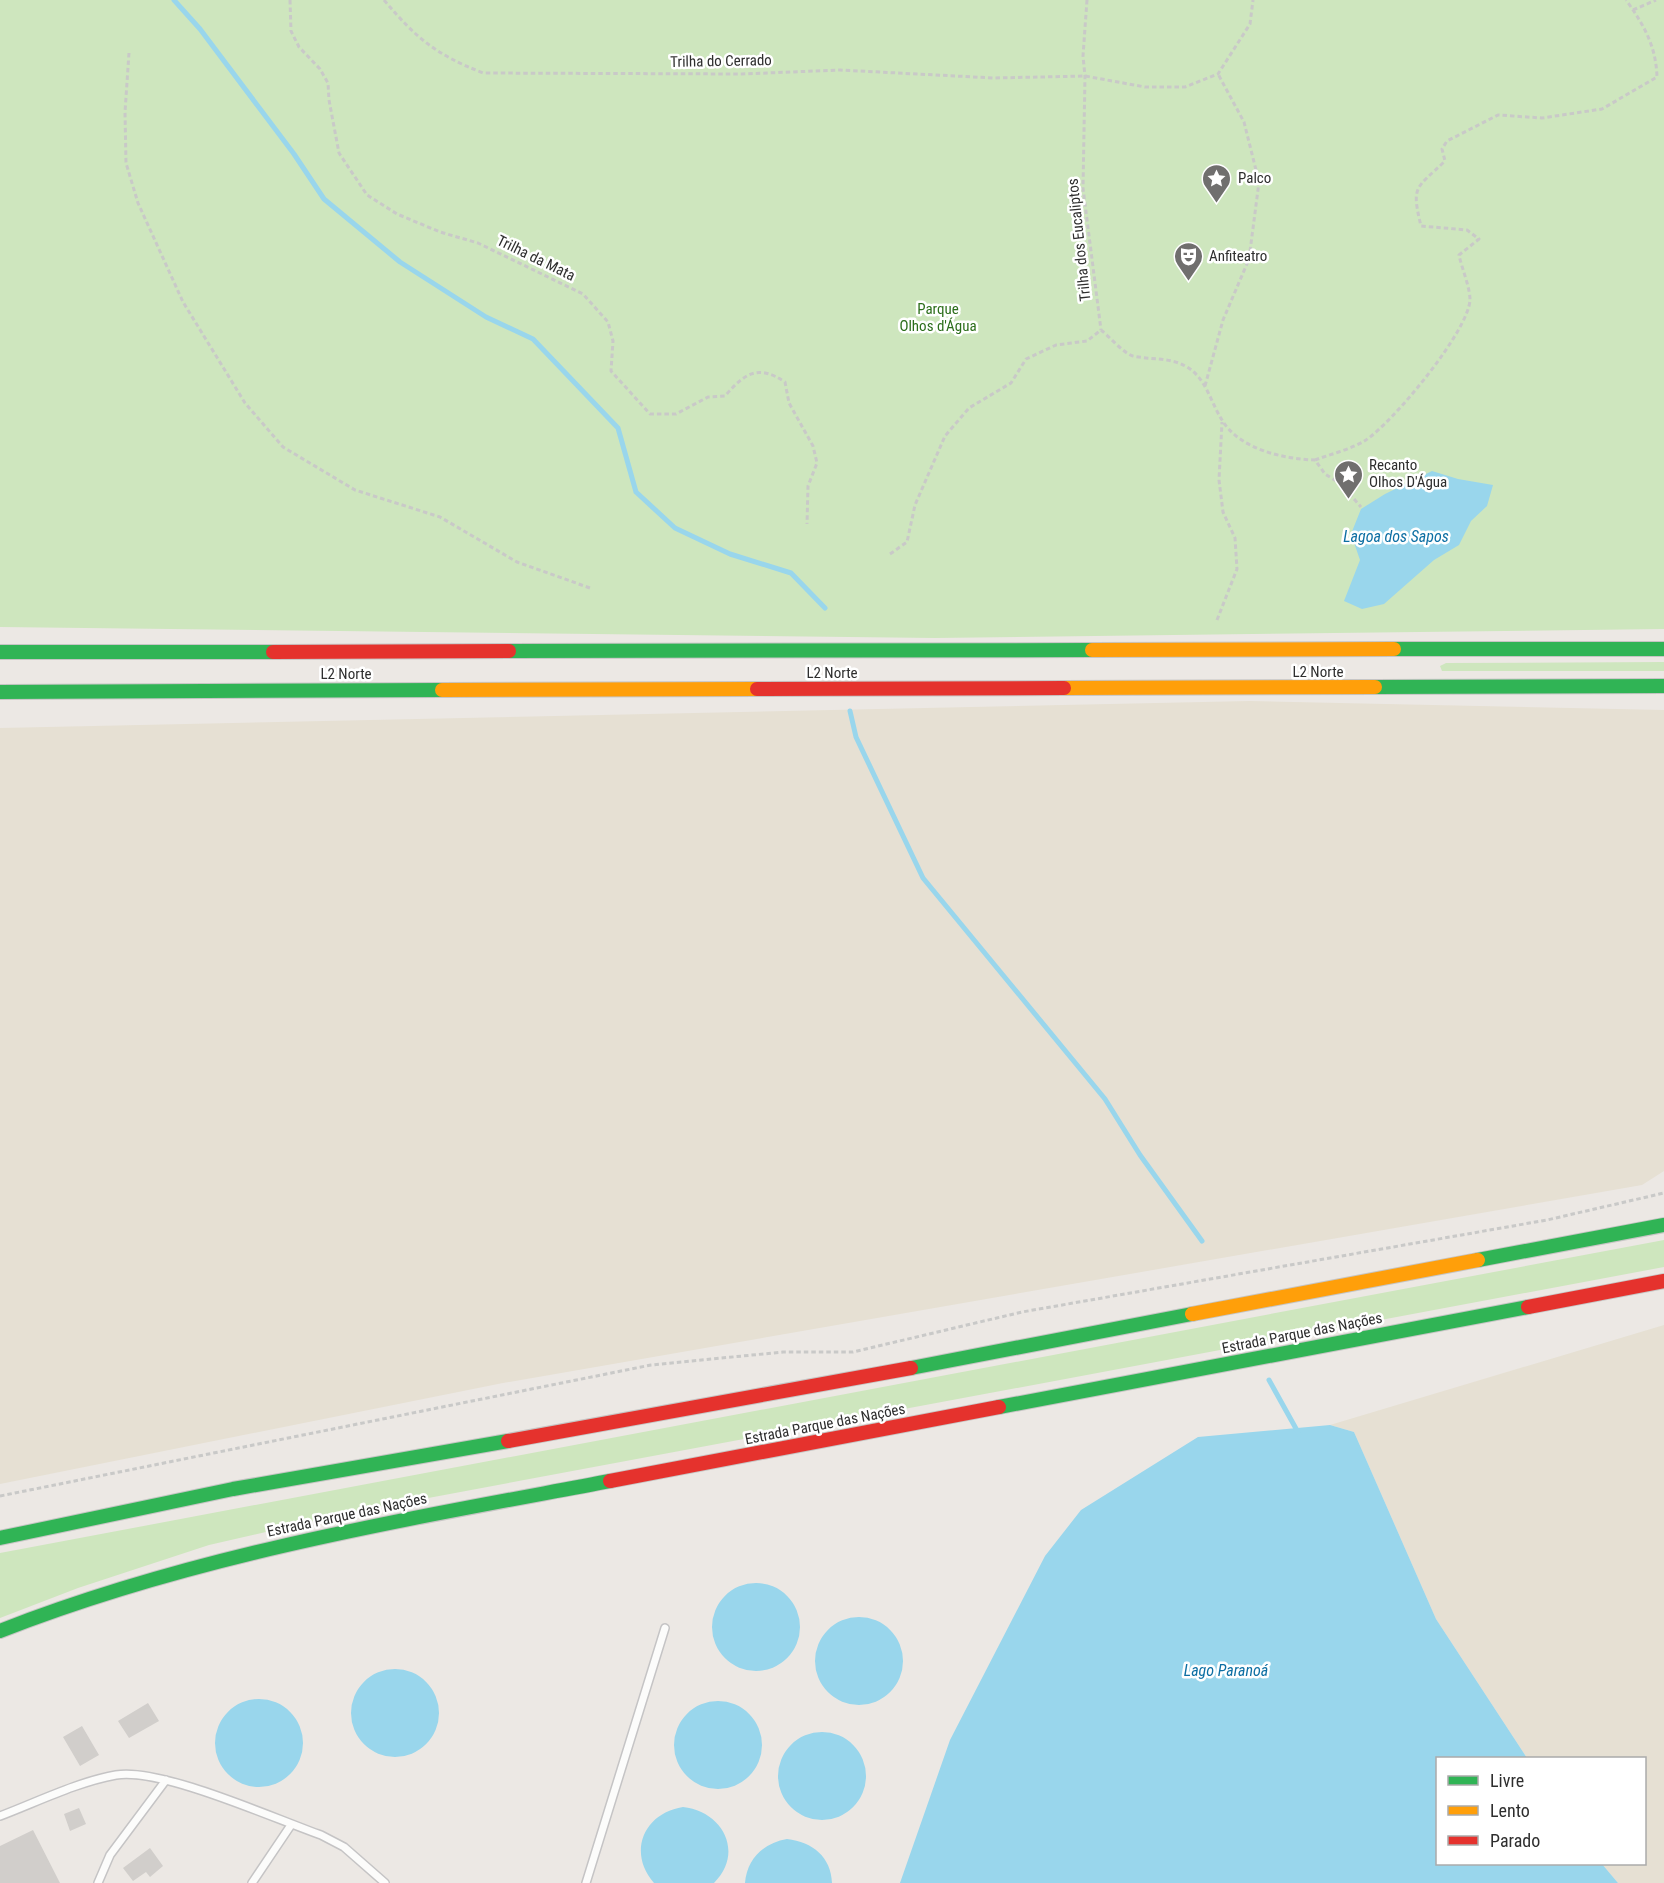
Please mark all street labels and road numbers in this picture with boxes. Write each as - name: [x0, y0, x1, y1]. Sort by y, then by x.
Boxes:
- street label: Trilha do Cerrado: [670, 51, 772, 71]
- street label: Trilha dos Eucaliptos: [1064, 178, 1094, 302]
- street label: Trilha da Mata: [494, 231, 578, 285]
- street label: L2 Norte: [1292, 663, 1344, 681]
- street label: L2 Norte: [806, 664, 858, 682]
- street label: L2 Norte: [320, 665, 372, 683]
- street label: Estrada Parque das Nações: [1220, 1309, 1384, 1357]
- street label: Estrada Parque das Nações: [743, 1400, 907, 1448]
- street label: Estrada Parque das Nações: [265, 1489, 429, 1541]

